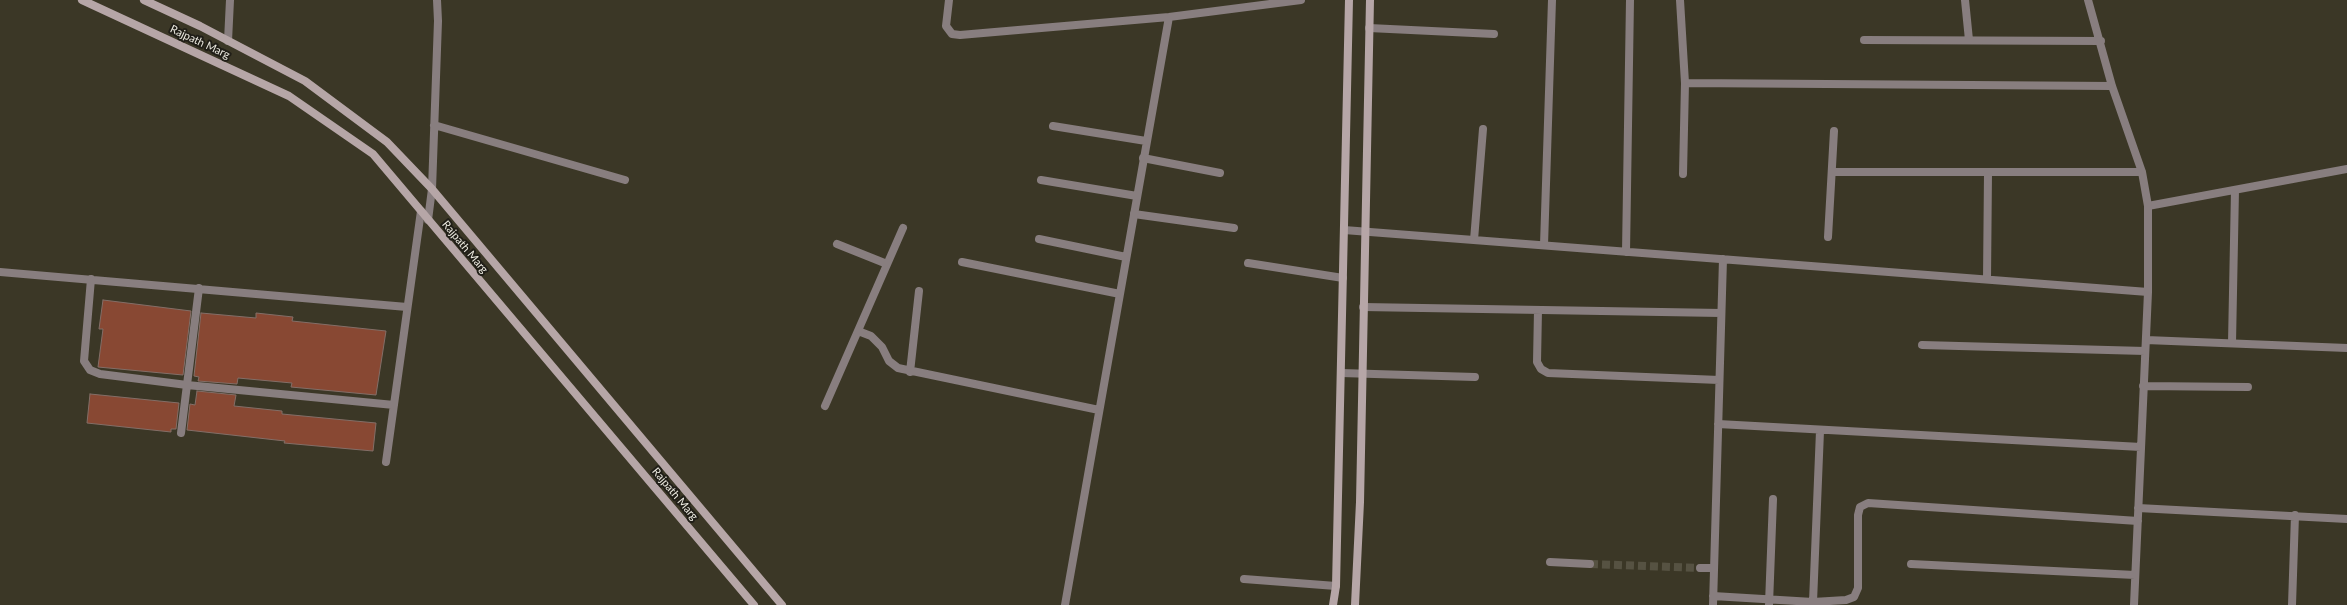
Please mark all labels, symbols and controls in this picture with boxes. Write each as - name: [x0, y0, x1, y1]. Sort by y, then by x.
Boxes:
- street label: Rajpath Marg: [168, 22, 232, 62]
- street label: Rajpath Marg: [439, 218, 491, 276]
- street label: Rajpath Marg: [649, 465, 701, 523]

